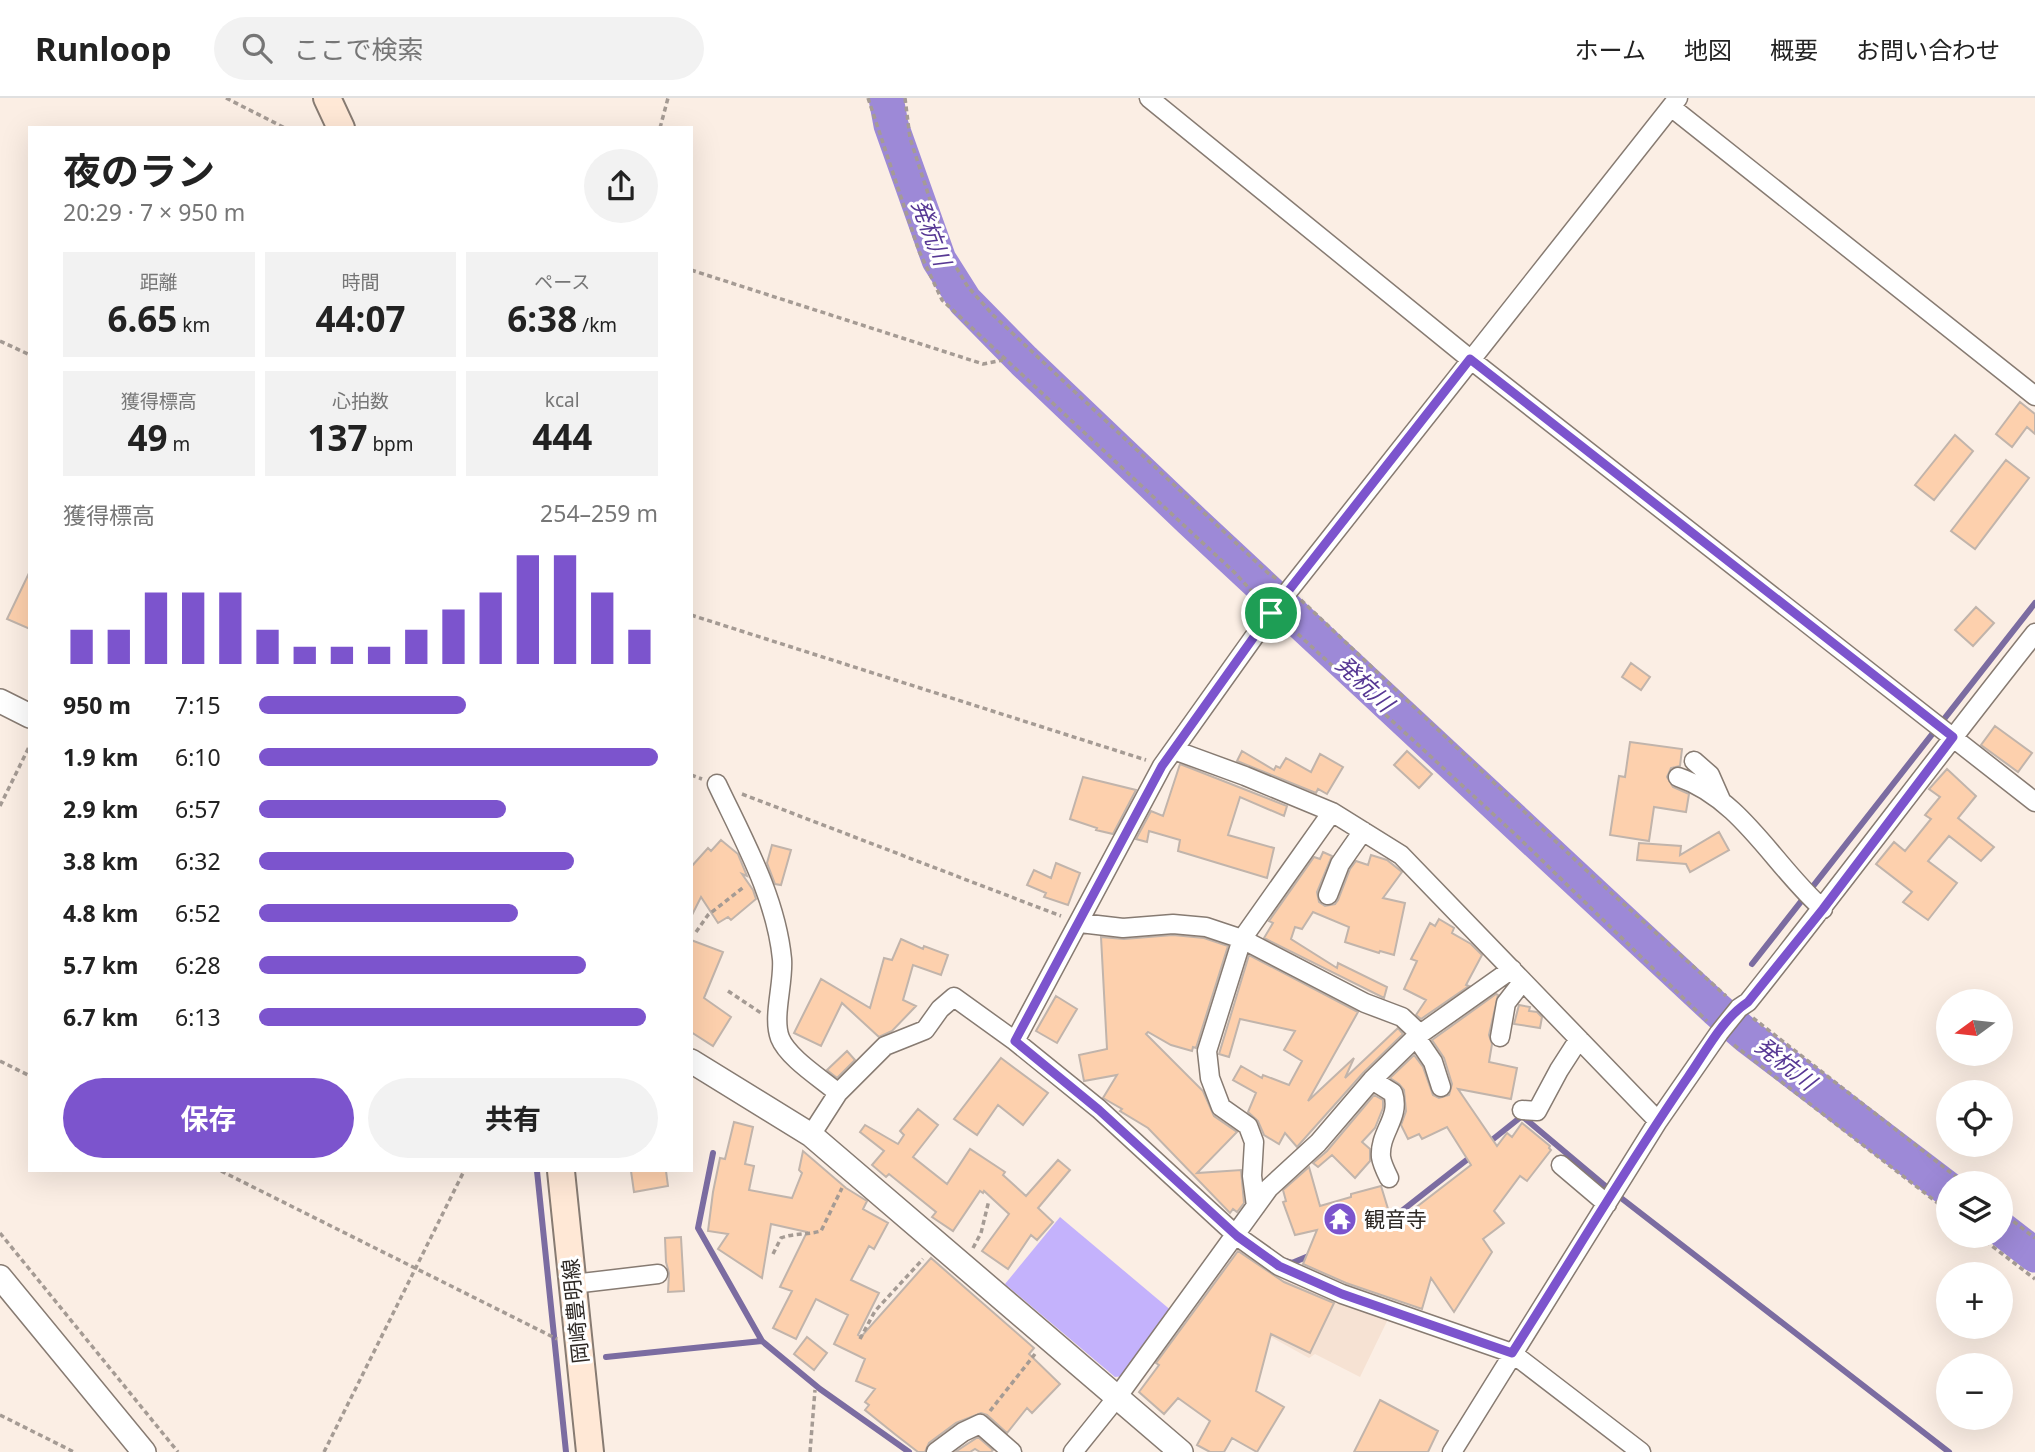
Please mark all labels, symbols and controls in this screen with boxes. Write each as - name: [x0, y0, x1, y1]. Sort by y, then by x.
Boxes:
- search box: [214, 17, 704, 80]
- text: Runloop: [35, 26, 172, 71]
- icon: search: [238, 29, 276, 67]
- text: ここで検索: [294, 31, 424, 67]
- text: ホーム: [1575, 33, 1646, 66]
- text: 地図: [1684, 33, 1732, 66]
- text: 概要: [1770, 33, 1818, 66]
- text: お問い合わせ: [1856, 33, 2000, 66]
- text: 夜のラン: [63, 144, 215, 196]
- button: share: [584, 149, 658, 223]
- water label: 発杭川: [905, 194, 960, 273]
- text: 20:29 · 7 × 950 m: [63, 196, 245, 228]
- text: 距離: [140, 269, 178, 295]
- text: 時間: [341, 269, 380, 295]
- text: ペース: [534, 269, 590, 295]
- text: 6.65: [107, 295, 177, 342]
- text: 44:07: [316, 295, 405, 342]
- text: 6:38: [507, 295, 577, 342]
- text: km: [177, 312, 210, 338]
- text: /km: [577, 312, 617, 338]
- text: kcal: [545, 387, 580, 413]
- text: 獲得標高: [121, 388, 197, 414]
- text: 心拍数: [332, 388, 389, 414]
- text: 444: [532, 413, 592, 460]
- text: 49: [127, 414, 167, 461]
- text: 137: [307, 414, 367, 461]
- text: m: [167, 431, 190, 457]
- text: bpm: [367, 431, 414, 457]
- text: 254–259 m: [540, 497, 658, 529]
- text: 獲得標高: [63, 499, 155, 531]
- pin: [1241, 583, 1301, 643]
- icon: arrive: [1252, 594, 1290, 632]
- water label: 発杭川: [1329, 648, 1403, 720]
- text: 950 m: [63, 689, 131, 721]
- text: 7:15: [175, 689, 221, 721]
- text: 1.9 km: [63, 741, 138, 773]
- text: 6:10: [175, 741, 221, 773]
- text: 2.9 km: [63, 793, 138, 825]
- text: 6:57: [175, 793, 221, 825]
- text: 3.8 km: [63, 845, 138, 877]
- text: 6:32: [175, 845, 221, 877]
- text: 4.8 km: [63, 897, 138, 929]
- text: 6:52: [175, 897, 221, 929]
- text: 5.7 km: [63, 949, 138, 981]
- text: 6:28: [175, 949, 221, 981]
- north arrow: [1936, 989, 2012, 1066]
- map controls: [1936, 989, 2013, 1430]
- text: 6.7 km: [63, 1001, 138, 1033]
- text: 6:13: [175, 1001, 221, 1033]
- water label: 発杭川: [1749, 1029, 1825, 1099]
- button: 保存: [63, 1078, 354, 1158]
- button: 共有: [368, 1078, 658, 1158]
- button: locate: [1936, 1080, 2013, 1157]
- button: layers: [1936, 1171, 2013, 1248]
- temple icon: 観音寺: [1321, 1200, 1359, 1238]
- place label: 観音寺: [1364, 1205, 1427, 1233]
- street label: 岡崎豊明線: [556, 1257, 594, 1365]
- button: +: [1936, 1262, 2013, 1339]
- button: −: [1936, 1353, 2013, 1430]

